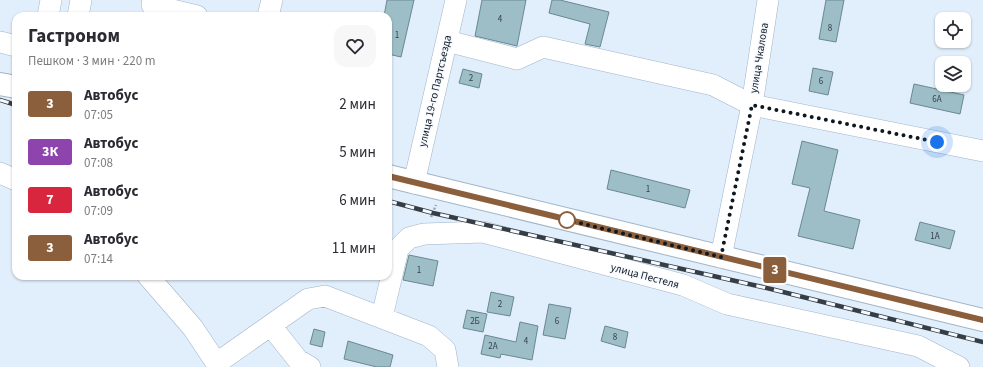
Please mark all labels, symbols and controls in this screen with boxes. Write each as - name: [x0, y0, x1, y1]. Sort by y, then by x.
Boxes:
- map controls: [935, 12, 971, 92]
- button: locate: [935, 12, 971, 48]
- house number: 4: [498, 13, 503, 26]
- street label: улица Чкалова: [746, 22, 772, 94]
- house number: 8: [828, 22, 833, 35]
- text: Гастроном: [28, 23, 120, 50]
- button: heart: [334, 25, 376, 67]
- house number: 1: [395, 29, 399, 42]
- street label: улица 19-го Партсъезда: [415, 34, 455, 148]
- text: Пешком · 3 мин · 220 m: [28, 52, 156, 70]
- button: layers: [935, 56, 971, 92]
- house number: 2: [469, 72, 474, 85]
- house number: 6: [819, 75, 824, 88]
- text: Автобус: [84, 85, 138, 106]
- house number: 6А: [932, 93, 942, 106]
- text: 3: [46, 94, 54, 114]
- text: 2 мин: [339, 94, 376, 115]
- text: 07:05: [84, 106, 113, 124]
- your location: [927, 132, 947, 152]
- text: Автобус: [84, 133, 138, 154]
- text: 3К: [42, 142, 58, 162]
- text: 5 мин: [339, 142, 376, 163]
- text: 07:08: [84, 154, 113, 172]
- text: Автобус: [84, 181, 138, 202]
- house number: 1: [646, 183, 650, 196]
- text: 7: [46, 190, 54, 210]
- text: 6 мин: [339, 190, 376, 211]
- text: 07:09: [84, 202, 113, 220]
- unlabelled marker: [558, 211, 576, 229]
- text: Автобус: [84, 229, 138, 250]
- house number: 1А: [930, 230, 940, 243]
- text: 3: [46, 238, 54, 258]
- text: 11 мин: [332, 238, 376, 259]
- text: 07:14: [84, 250, 113, 268]
- line badge: 3: [762, 257, 788, 283]
- street label: улица Пестеля: [609, 260, 681, 292]
- text: 3: [771, 260, 779, 280]
- house number: 1: [417, 264, 421, 277]
- house number: 2: [498, 298, 503, 311]
- house number: 2Б: [470, 315, 480, 328]
- house number: 6: [555, 315, 560, 328]
- house number: 8: [613, 331, 618, 344]
- house number: 4: [524, 335, 529, 348]
- house number: 2А: [488, 340, 498, 353]

